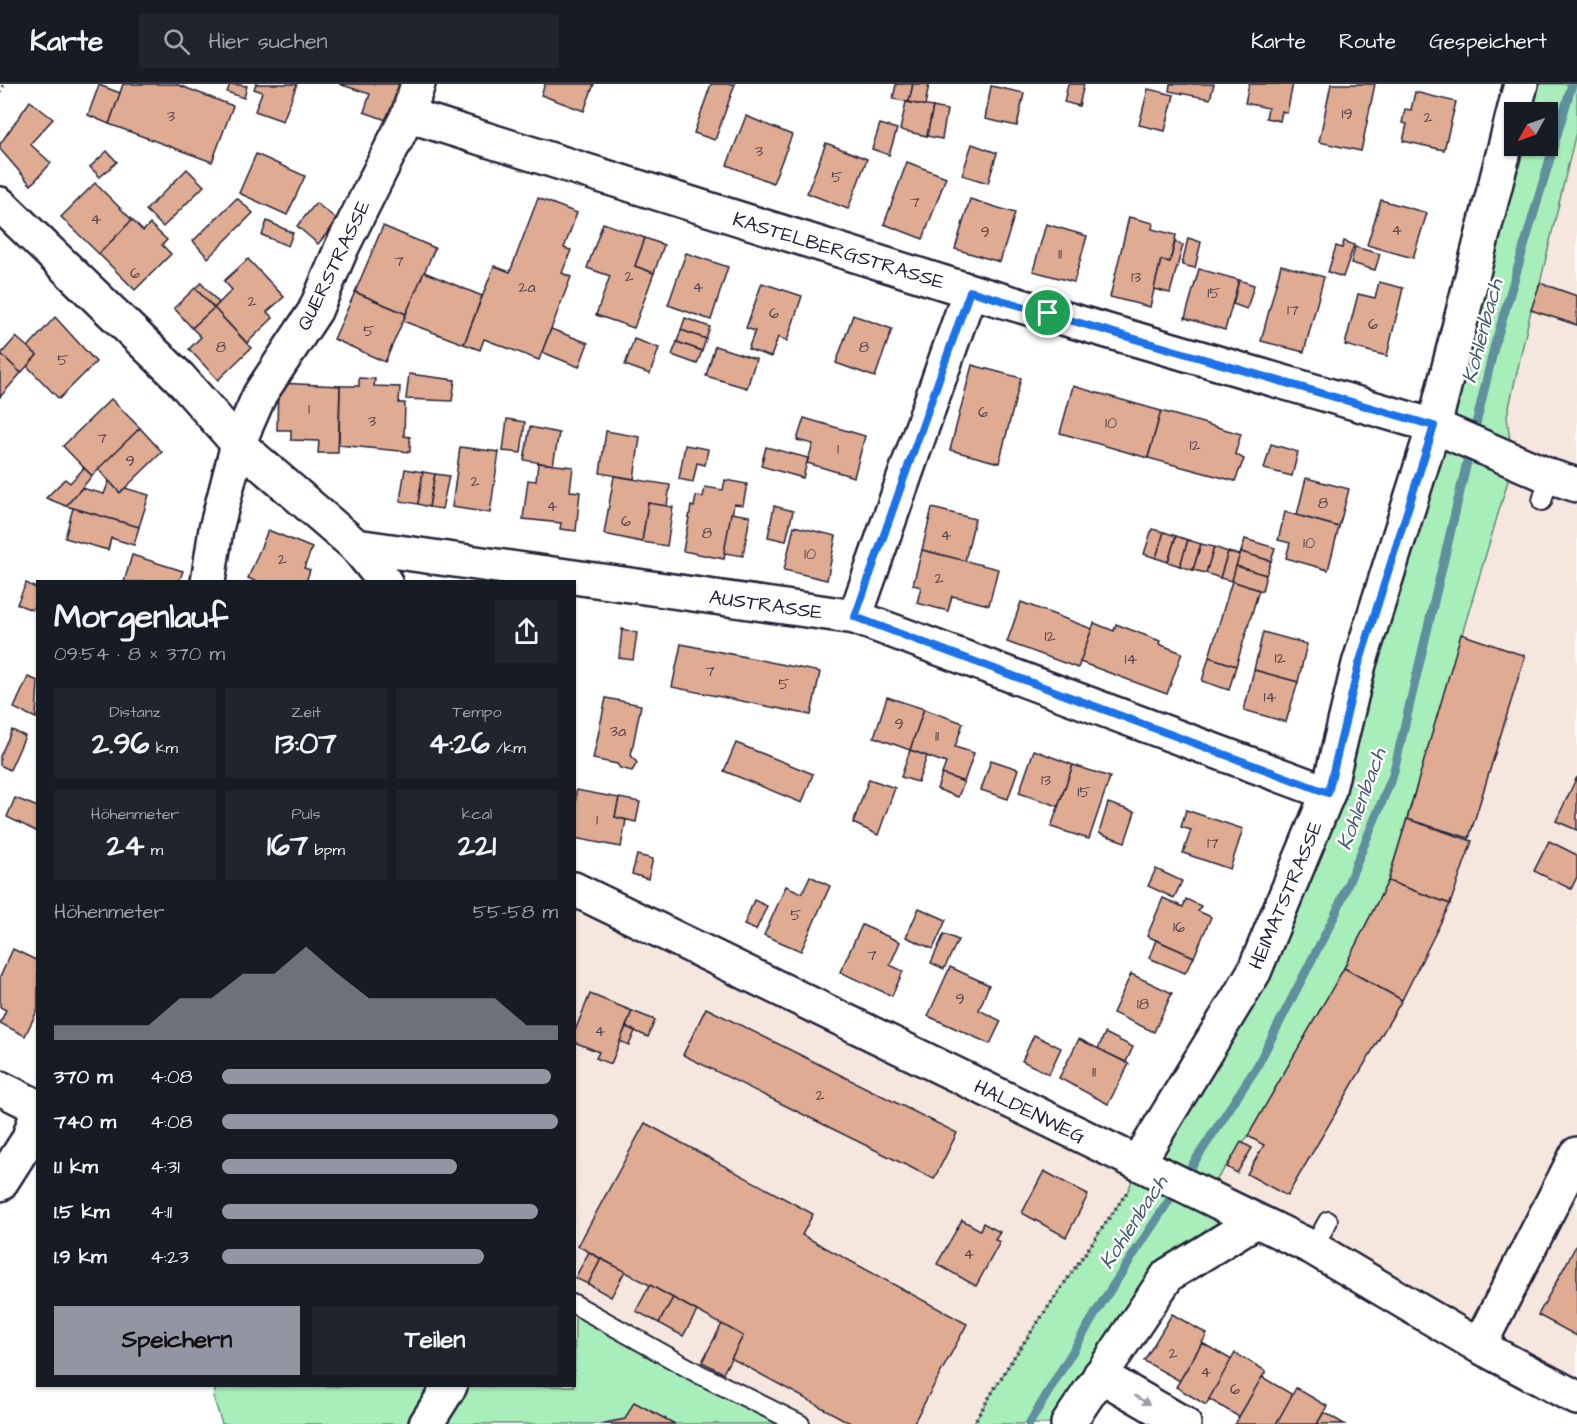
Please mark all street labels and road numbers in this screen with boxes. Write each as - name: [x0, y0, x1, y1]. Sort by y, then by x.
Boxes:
- street label: QUERSTRASSE: [290, 196, 378, 335]
- street label: KASTELBERGSTRASSE: [729, 205, 948, 297]
- street label: AUSTRASSE: [707, 583, 824, 627]
- street label: HEIMATSTRASSE: [1242, 817, 1330, 974]
- street label: HALDENWEG: [969, 1073, 1090, 1151]

